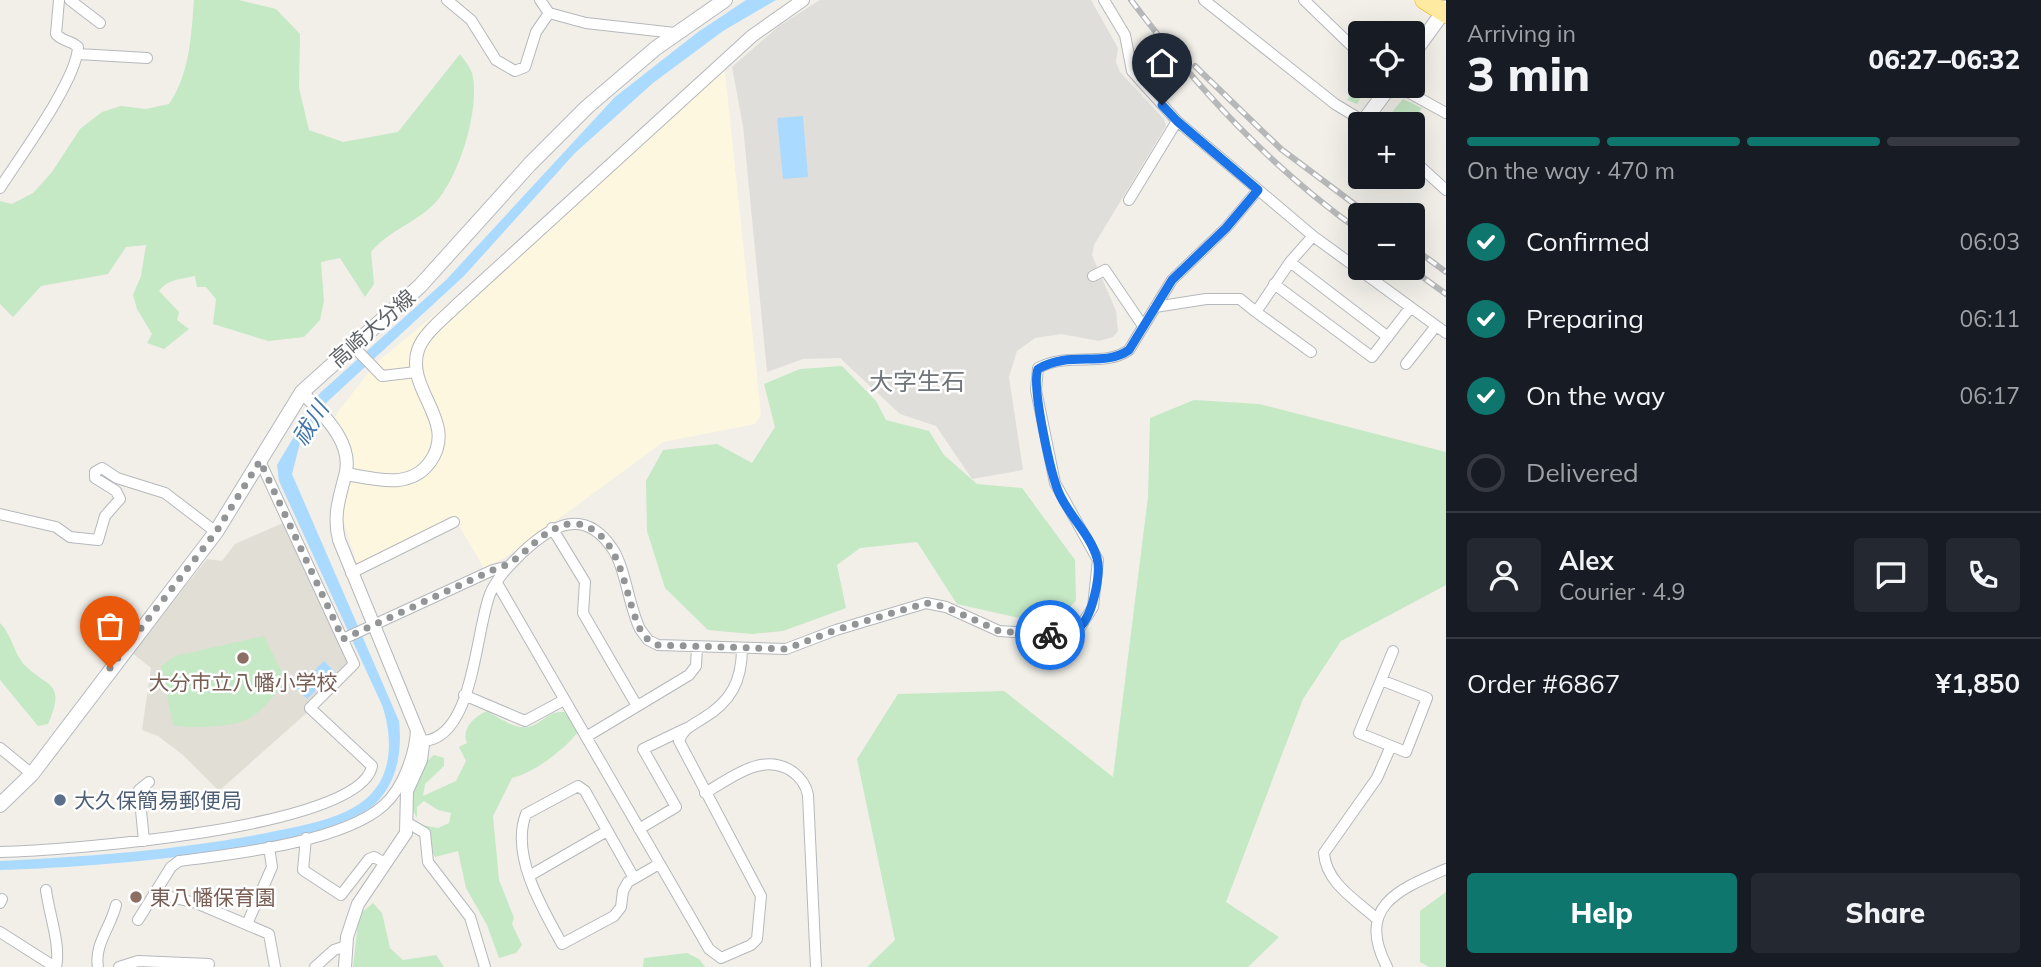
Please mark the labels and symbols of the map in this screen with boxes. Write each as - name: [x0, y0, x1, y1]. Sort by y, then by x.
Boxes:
- pin: [1132, 33, 1192, 105]
- street label: 高崎大分線: [324, 284, 420, 372]
- district label: 大字生石: [869, 366, 965, 396]
- water label: 祓川: [286, 393, 336, 450]
- pin: [80, 596, 140, 668]
- courier: [1015, 600, 1085, 670]
- marker: 大分市立八幡小学校: [235, 650, 251, 666]
- place label: 大分市立八幡小学校: [149, 669, 338, 695]
- place label: 大久保簡易郵便局: [74, 787, 242, 813]
- marker: 大久保簡易郵便局: [52, 792, 68, 808]
- place label: 東八幡保育園: [150, 884, 276, 910]
- marker: 東八幡保育園: [128, 889, 144, 905]

